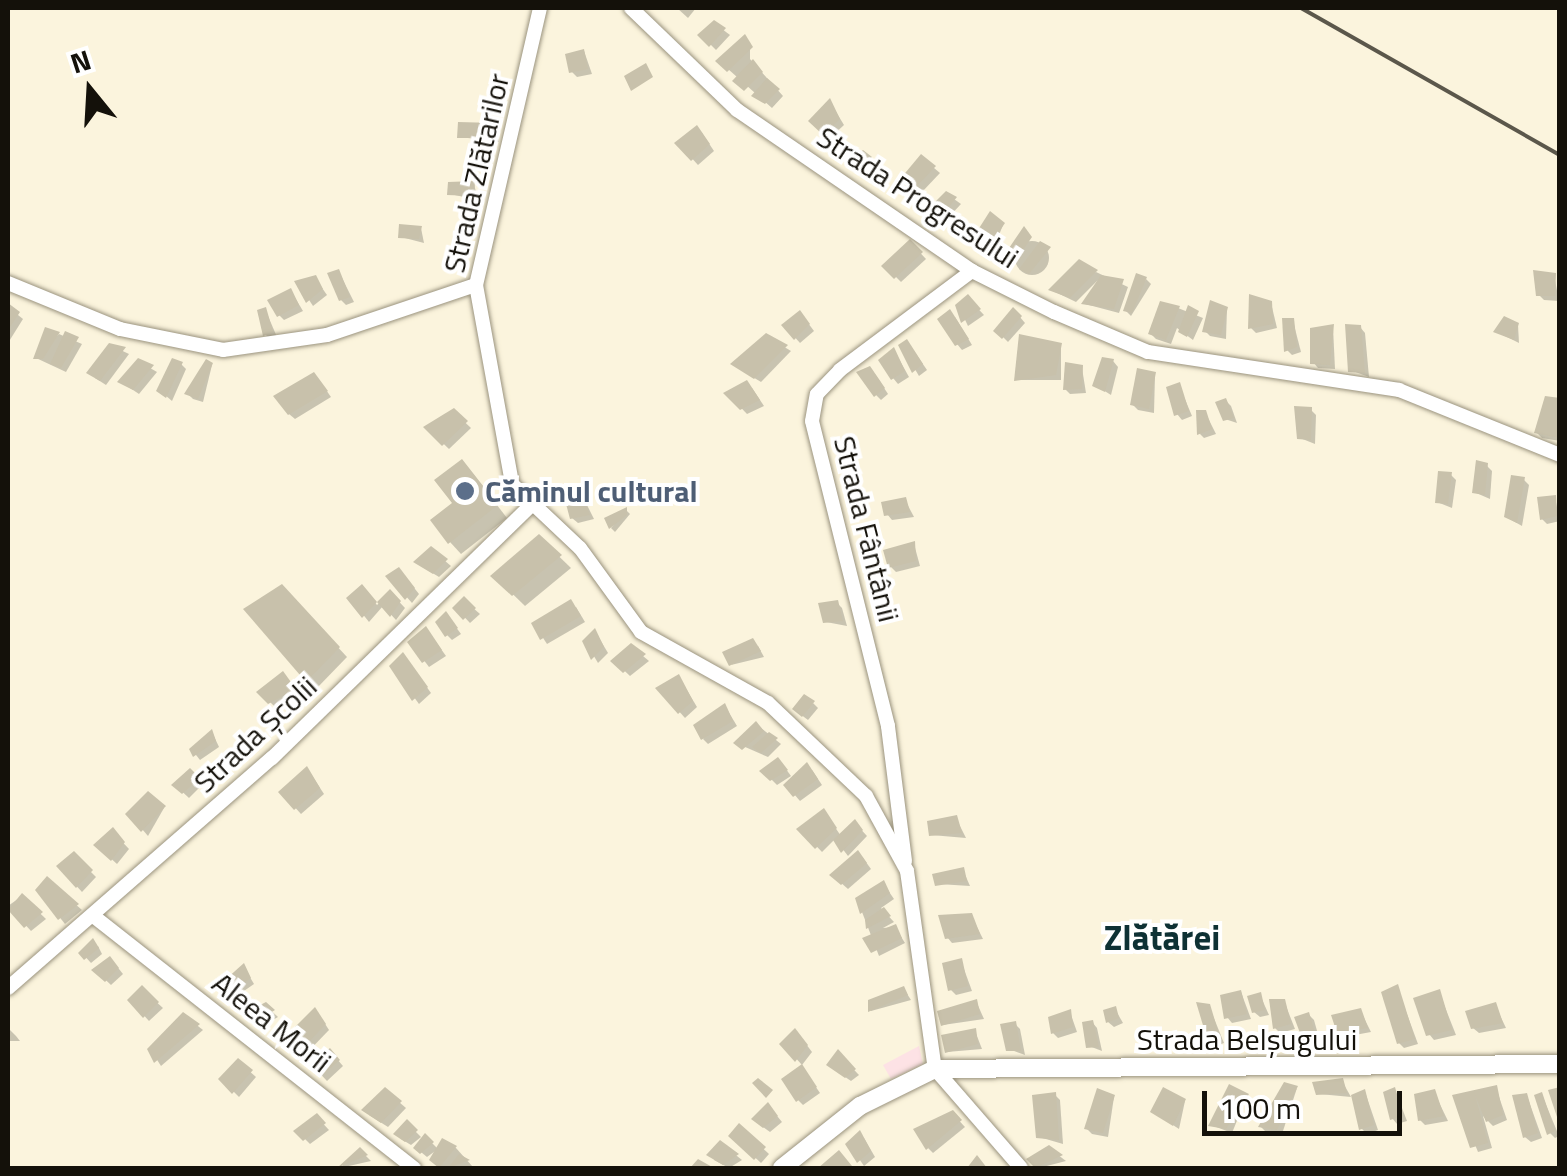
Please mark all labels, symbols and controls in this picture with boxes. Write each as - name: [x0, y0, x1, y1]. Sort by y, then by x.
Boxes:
- text: N: [65, 38, 96, 84]
- north arrow: [40, 40, 140, 140]
- street label: Strada Zlătarilor: [436, 70, 516, 276]
- street label: Strada Progresului: [810, 118, 1026, 276]
- street label: Strada Fântânii: [827, 432, 907, 626]
- place label: Căminul cultural: [485, 473, 698, 509]
- marker: Căminul cultural: [454, 480, 476, 502]
- street label: Strada Școlii: [186, 668, 324, 800]
- district label: Zlătărei: [1104, 916, 1220, 958]
- street label: Aleea Morii: [205, 964, 339, 1080]
- street label: Strada Belșugului: [1137, 1021, 1357, 1057]
- scale bar: [1207, 1071, 1407, 1133]
- text: 100 m: [1219, 1085, 1301, 1131]

